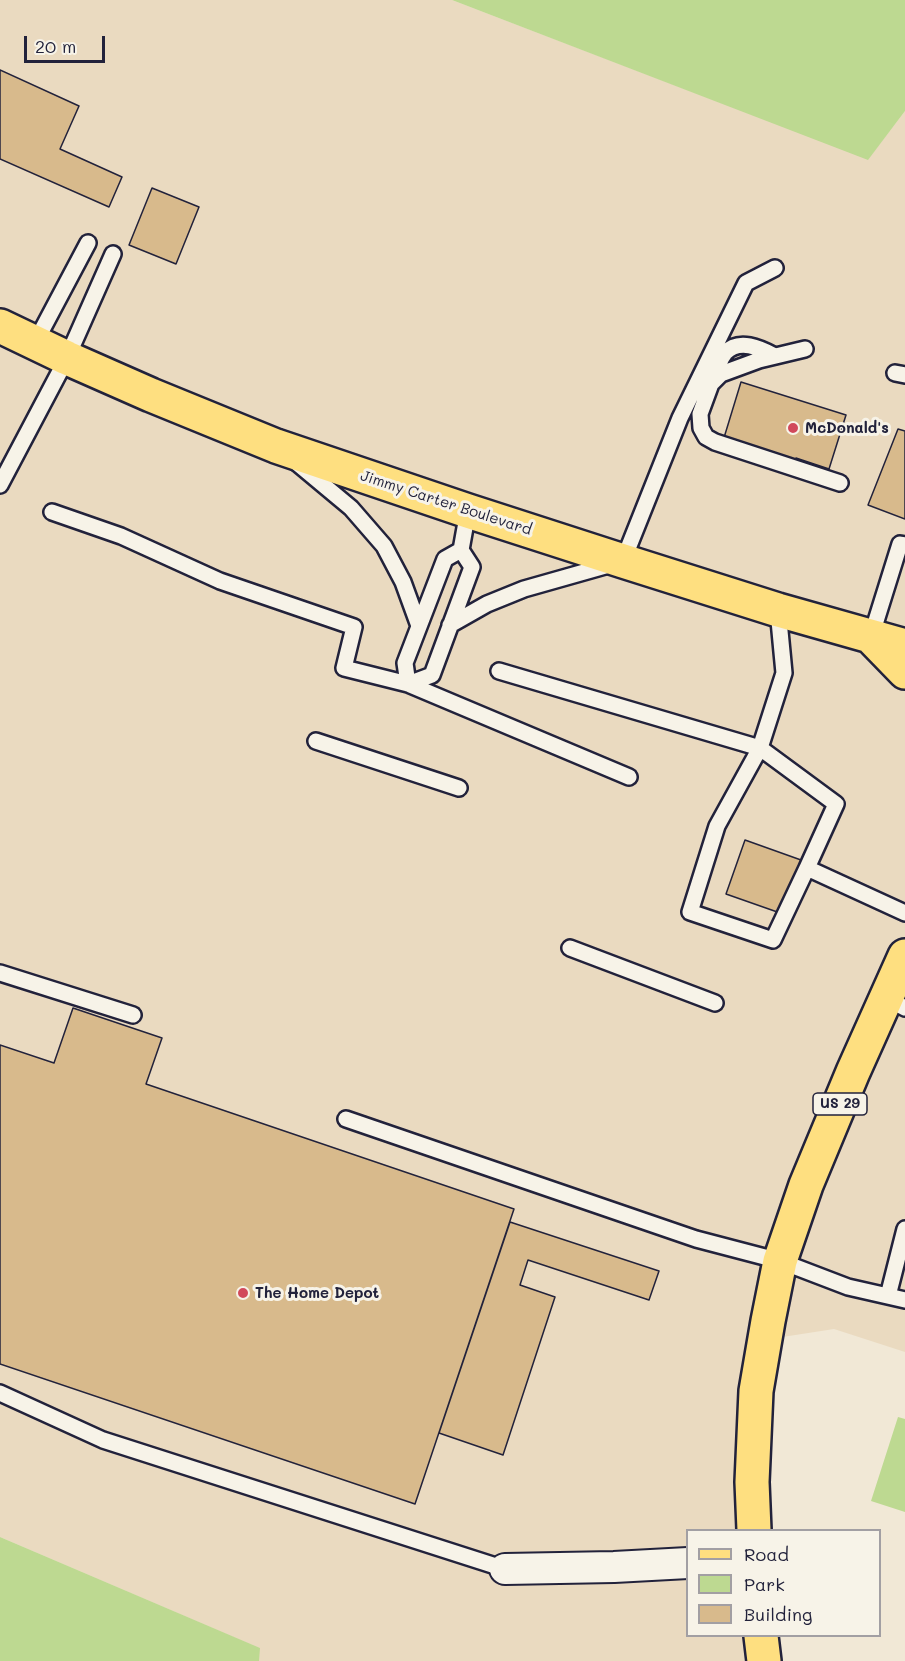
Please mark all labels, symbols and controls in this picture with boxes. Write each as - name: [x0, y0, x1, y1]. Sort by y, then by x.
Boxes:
- scale bar: [27, 24, 108, 62]
- text: 20 m: [35, 34, 76, 58]
- place label: McDonald's: [805, 419, 889, 437]
- marker: McDonald's: [786, 421, 800, 435]
- street label: Jimmy Carter Boulevard: [358, 467, 534, 539]
- road number: US 29: [813, 1093, 867, 1115]
- place label: The Home Depot: [255, 1284, 379, 1302]
- marker: The Home Depot: [236, 1286, 250, 1300]
- legend: [686, 1529, 881, 1637]
- text: Road: [744, 1542, 789, 1566]
- text: Park: [744, 1572, 785, 1596]
- text: Building: [744, 1602, 812, 1626]

